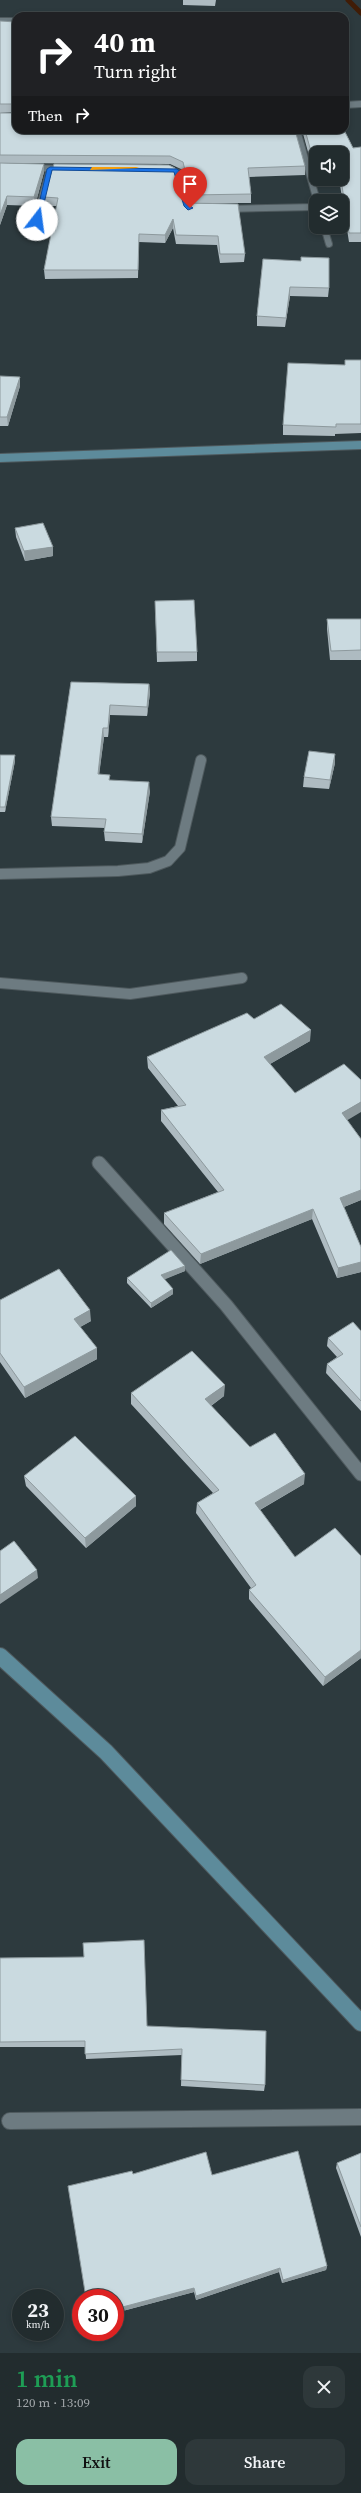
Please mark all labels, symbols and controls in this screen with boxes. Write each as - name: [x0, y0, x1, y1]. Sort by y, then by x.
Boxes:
- text: 40 m: [94, 23, 156, 61]
- icon: right: [28, 28, 80, 80]
- text: Turn right: [94, 59, 176, 84]
- icon: right: [71, 104, 93, 126]
- text: Then: [28, 105, 63, 126]
- map controls: [309, 146, 349, 234]
- button: sound: [309, 146, 349, 186]
- pin: [173, 167, 207, 208]
- icon: arrive: [179, 173, 201, 195]
- button: layers: [309, 194, 349, 234]
- position arrow: [16, 199, 58, 241]
- speed limit sign: 30: [72, 2289, 124, 2341]
- text: 23: [27, 2296, 49, 2324]
- text: km/h: [26, 2318, 50, 2331]
- text: 1 min: [16, 2362, 78, 2395]
- button: close: [303, 2366, 345, 2408]
- text: 120 m · 13:09: [16, 2394, 90, 2411]
- button: Exit: [16, 2439, 177, 2485]
- button: Share: [185, 2439, 345, 2485]

